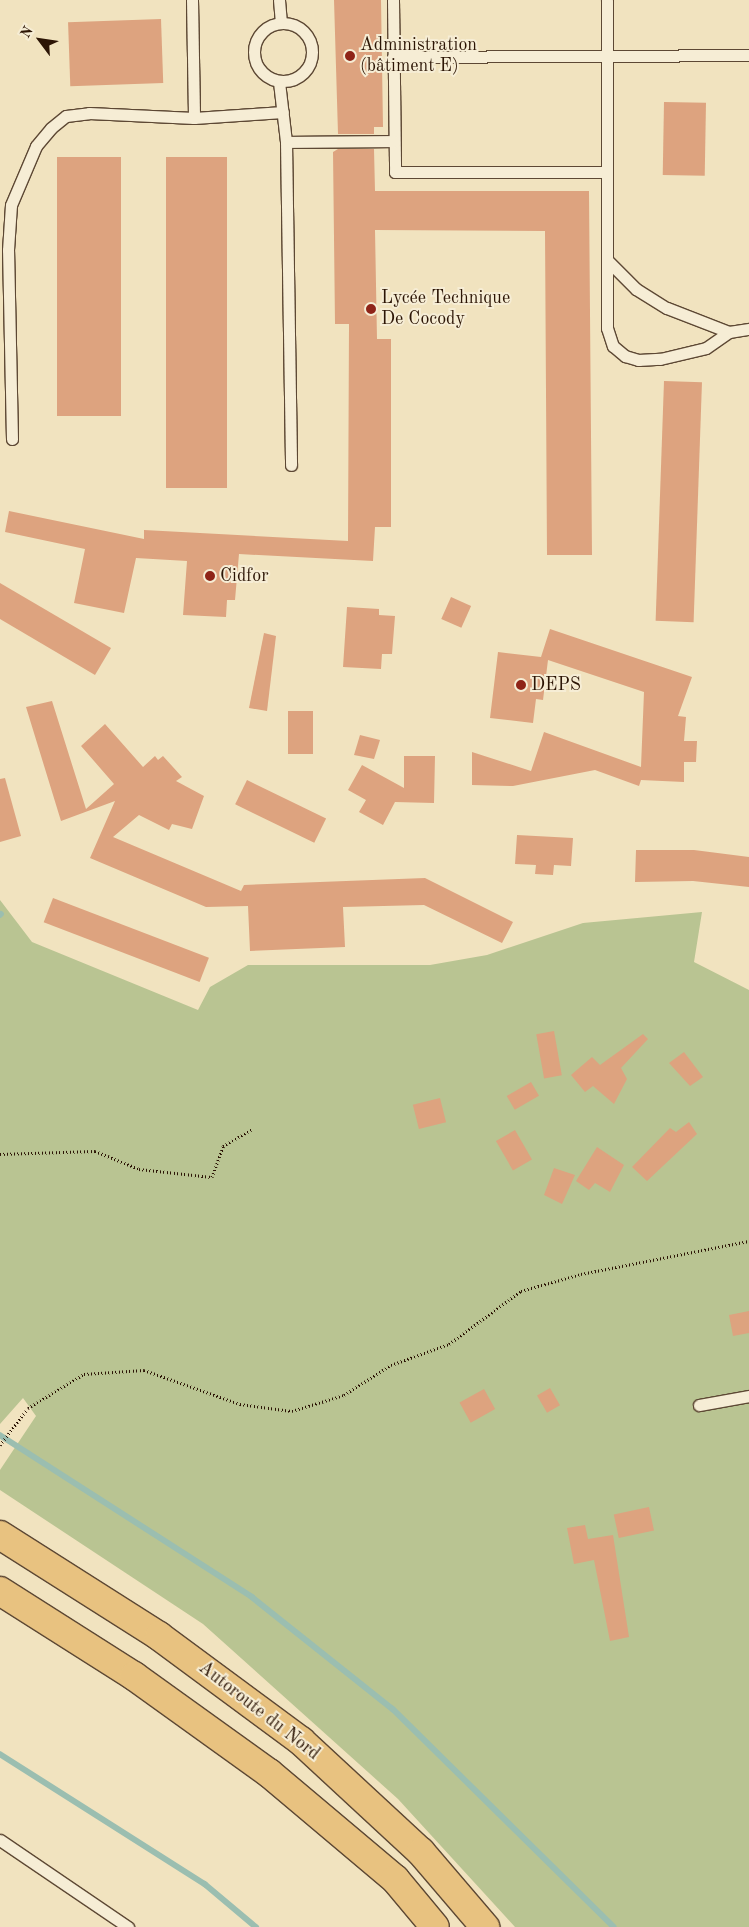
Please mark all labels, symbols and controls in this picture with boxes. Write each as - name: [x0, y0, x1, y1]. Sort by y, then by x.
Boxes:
- north arrow: [15, 15, 65, 65]
- text: N: [18, 24, 36, 40]
- place label: Administration (bâtiment E): [360, 35, 477, 78]
- marker: Administration (bâtiment E): [344, 50, 356, 62]
- place label: Lycée Technique De Cocody: [381, 288, 510, 330]
- marker: Lycée Technique De Cocody: [365, 303, 377, 315]
- place label: Cidfor: [220, 565, 269, 587]
- marker: Cidfor: [204, 570, 216, 582]
- place label: DEPS: [531, 674, 581, 696]
- marker: DEPS: [515, 679, 527, 691]
- street label: Autoroute du Nord: [194, 1657, 324, 1765]

